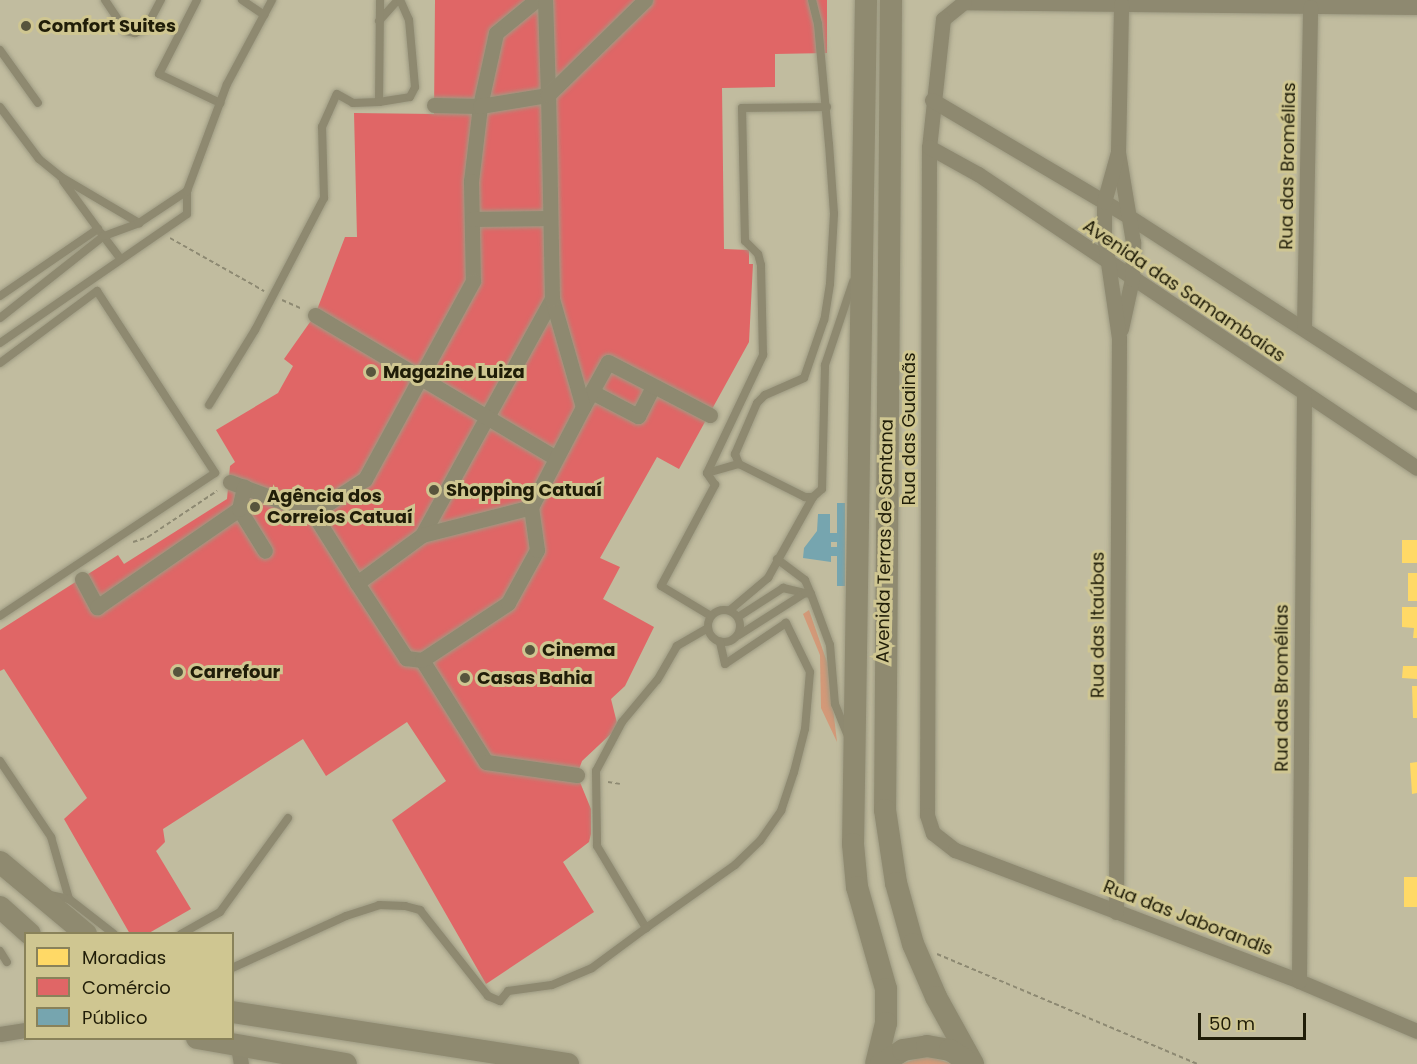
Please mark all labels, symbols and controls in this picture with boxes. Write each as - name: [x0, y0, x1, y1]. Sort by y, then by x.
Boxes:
- place label: Comfort Suites: [38, 15, 176, 37]
- marker: Comfort Suites: [19, 19, 33, 33]
- street label: Rua das Bromélias: [1276, 82, 1300, 250]
- street label: Avenida das Samambaias: [1079, 215, 1289, 367]
- street label: Rua das Guainãs: [898, 352, 920, 506]
- place label: Magazine Luiza: [383, 361, 525, 383]
- marker: Magazine Luiza: [364, 365, 378, 379]
- street label: Avenida Terras de Santana: [872, 419, 898, 663]
- place label: Shopping Catuaí: [446, 479, 602, 501]
- marker: Shopping Catuaí: [427, 483, 441, 497]
- place label: Agência dos Correios Catuaí: [267, 486, 413, 528]
- marker: Agência dos Correios Catuaí: [248, 500, 262, 514]
- street label: Rua das Itaúbas: [1087, 552, 1109, 698]
- street label: Rua das Bromélias: [1271, 604, 1293, 772]
- place label: Cinema: [542, 639, 616, 661]
- marker: Cinema: [523, 643, 537, 657]
- place label: Carrefour: [190, 661, 280, 683]
- marker: Carrefour: [171, 665, 185, 679]
- place label: Casas Bahia: [477, 667, 593, 689]
- marker: Casas Bahia: [458, 671, 472, 685]
- street label: Rua das Jaborandis: [1100, 876, 1276, 960]
- legend: [24, 932, 234, 1040]
- text: Moradias: [82, 945, 166, 970]
- text: Comércio: [82, 975, 171, 1000]
- scale bar: [1201, 1001, 1309, 1039]
- text: Público: [82, 1005, 147, 1030]
- text: 50 m: [1209, 1011, 1255, 1036]

